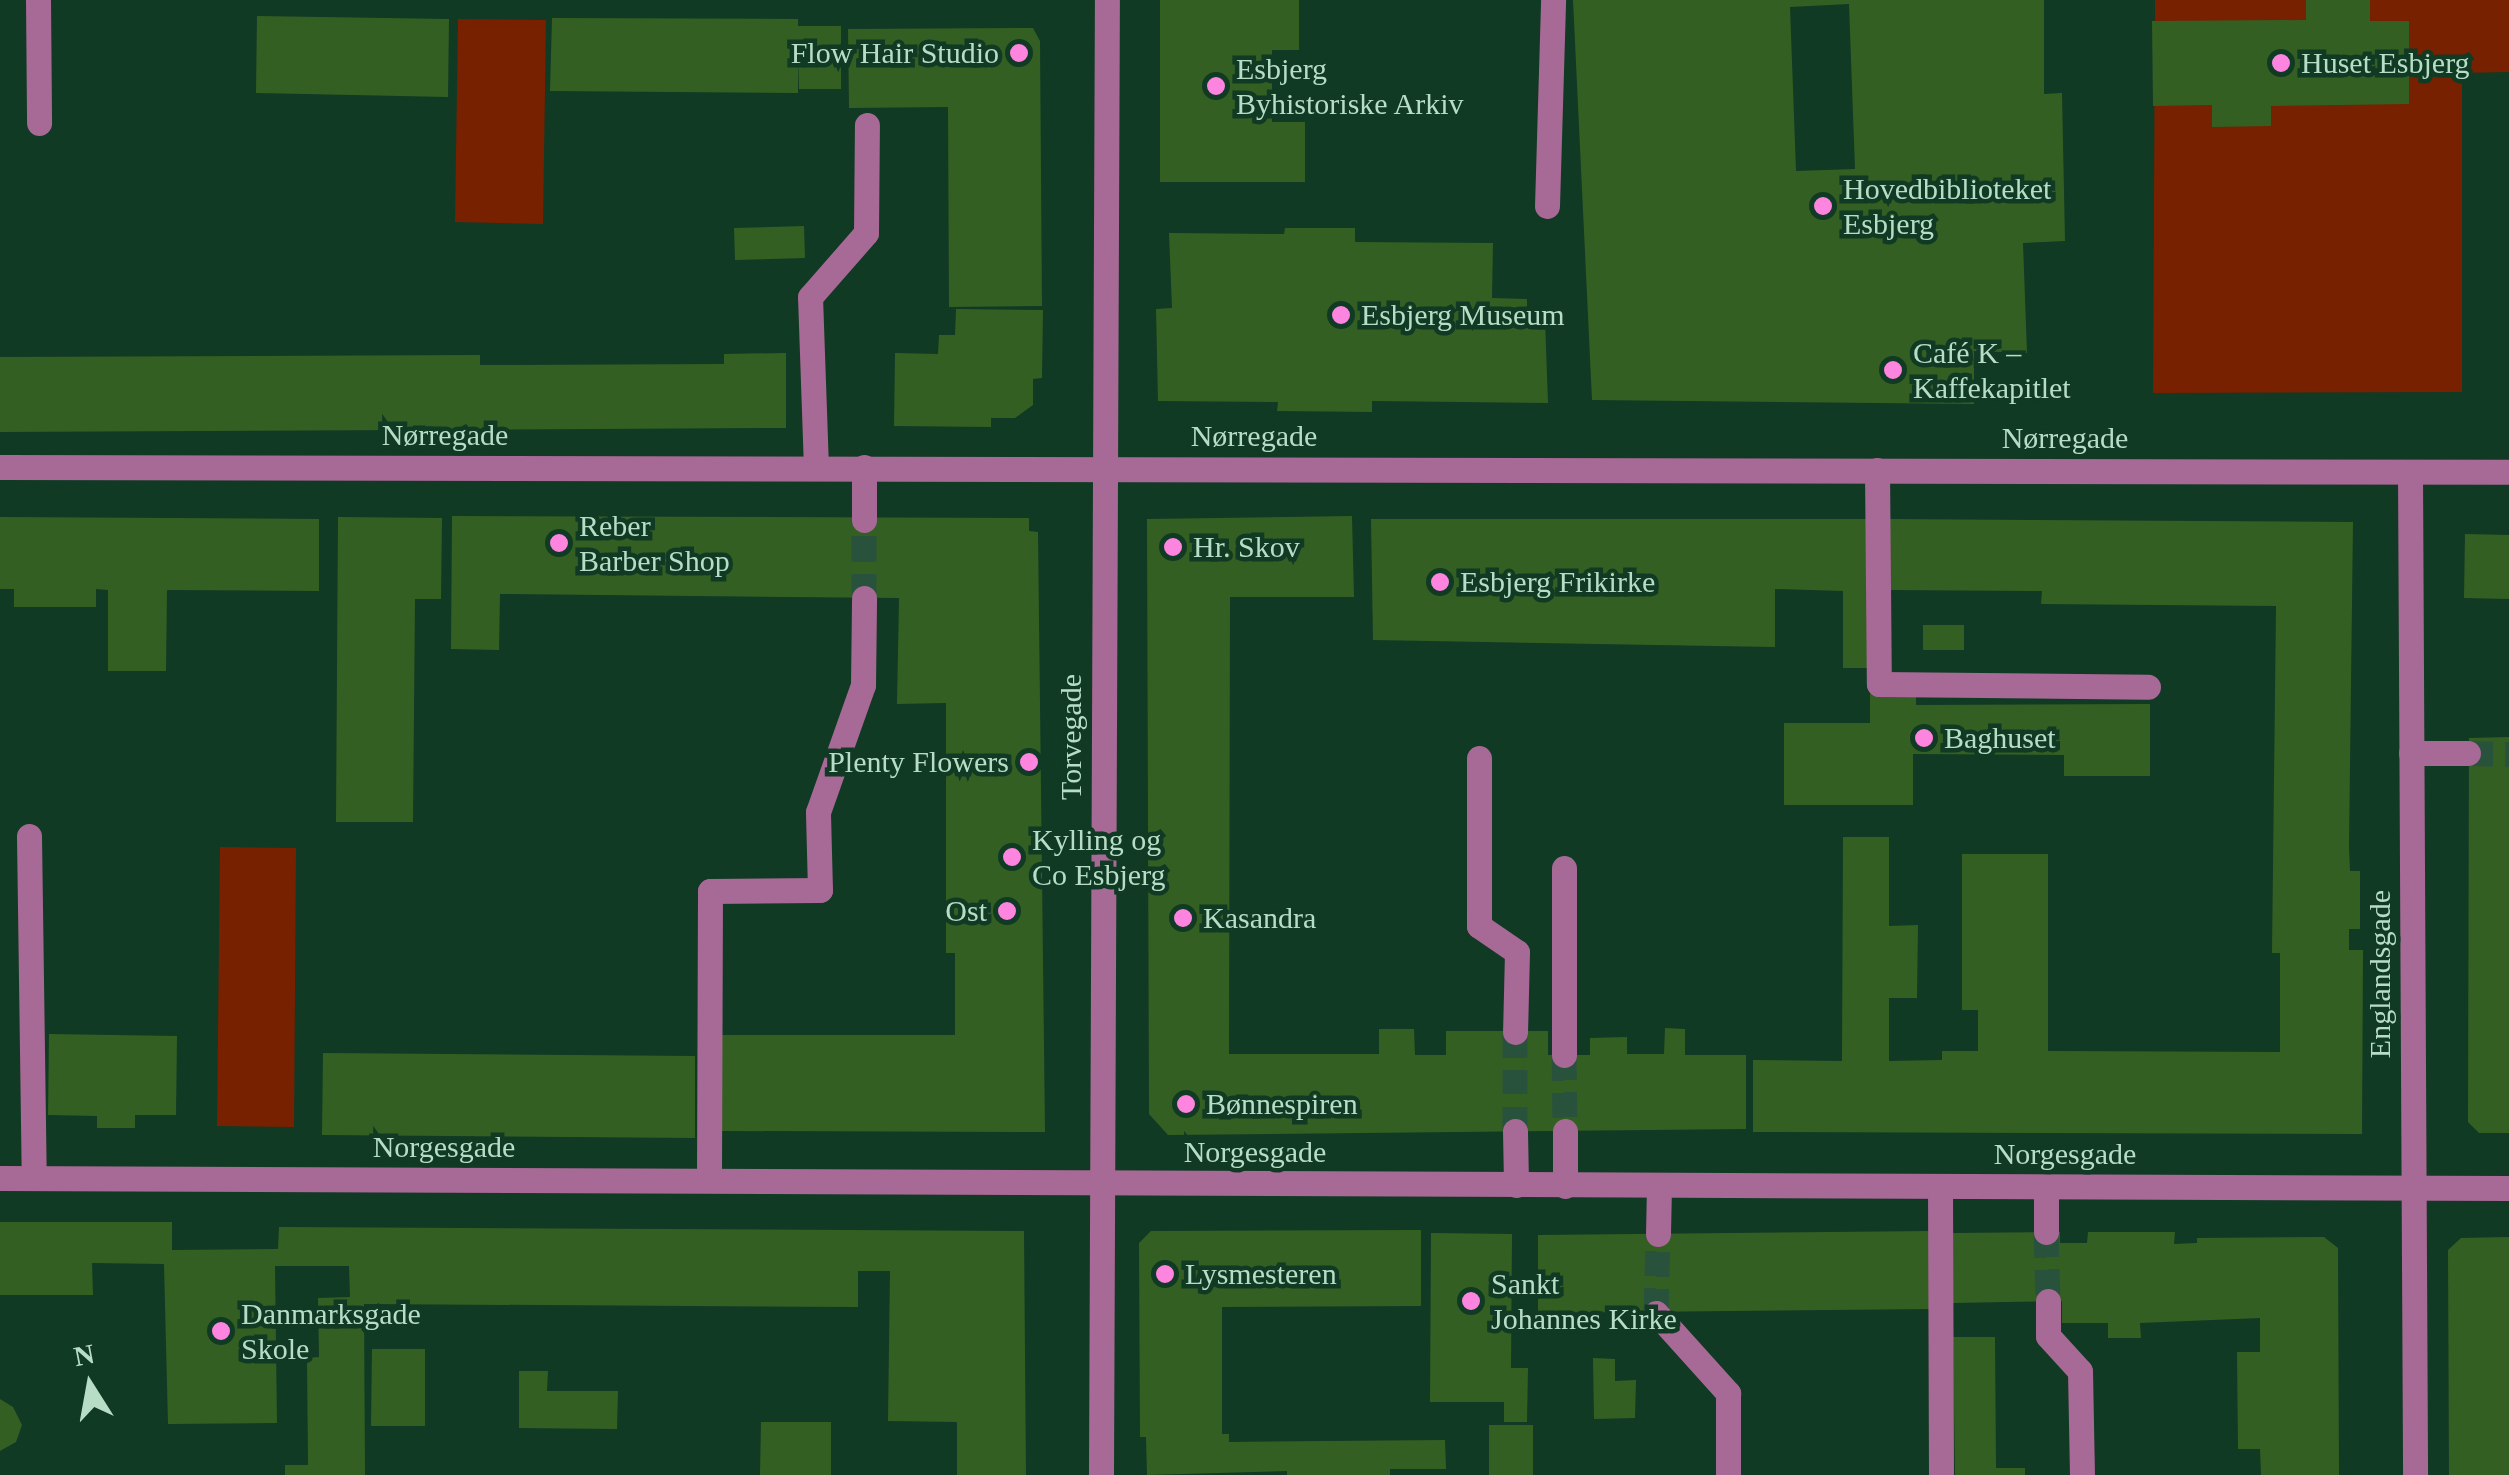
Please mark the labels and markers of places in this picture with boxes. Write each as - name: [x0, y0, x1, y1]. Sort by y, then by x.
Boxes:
- place label: Flow Hair Studio: [791, 35, 999, 71]
- marker: Flow Hair Studio: [1008, 42, 1030, 64]
- place label: Huset Esbjerg: [2301, 45, 2470, 81]
- place label: Esbjerg Byhistoriske Arkiv: [1236, 51, 1465, 122]
- marker: Huset Esbjerg: [2270, 52, 2292, 74]
- marker: Esbjerg Byhistoriske Arkiv: [1205, 75, 1227, 97]
- place label: Hovedbiblioteket Esbjerg: [1843, 171, 2051, 242]
- marker: Hovedbiblioteket Esbjerg: [1812, 195, 1834, 217]
- place label: Esbjerg Museum: [1361, 297, 1565, 333]
- marker: Esbjerg Museum: [1330, 304, 1352, 326]
- place label: Café K – Kaffekapitlet: [1913, 335, 2071, 406]
- marker: Café K – Kaffekapitlet: [1882, 359, 1904, 381]
- place label: Reber Barber Shop: [579, 508, 730, 578]
- place label: Hr. Skov: [1193, 529, 1300, 565]
- marker: Reber Barber Shop: [548, 532, 570, 554]
- marker: Hr. Skov: [1162, 536, 1184, 558]
- place label: Esbjerg Frikirke: [1460, 564, 1655, 600]
- marker: Esbjerg Frikirke: [1429, 571, 1451, 593]
- place label: Baghuset: [1944, 720, 2056, 756]
- marker: Baghuset: [1913, 727, 1935, 749]
- place label: Plenty Flowers: [828, 744, 1009, 780]
- marker: Plenty Flowers: [1018, 751, 1040, 773]
- place label: Kylling og Co Esbjerg: [1032, 822, 1166, 892]
- marker: Kylling og Co Esbjerg: [1001, 846, 1023, 868]
- place label: Ost: [945, 893, 987, 929]
- marker: Ost: [996, 900, 1018, 922]
- place label: Kasandra: [1203, 900, 1316, 936]
- marker: Kasandra: [1172, 907, 1194, 929]
- place label: Bønnespiren: [1206, 1086, 1358, 1122]
- marker: Bønnespiren: [1175, 1093, 1197, 1115]
- place label: Lysmesteren: [1185, 1256, 1337, 1292]
- marker: Lysmesteren: [1154, 1263, 1176, 1285]
- place label: Sankt Johannes Kirke: [1491, 1266, 1677, 1336]
- marker: Sankt Johannes Kirke: [1460, 1290, 1482, 1312]
- place label: Danmarksgade Skole: [241, 1296, 421, 1366]
- marker: Danmarksgade Skole: [210, 1320, 232, 1342]

